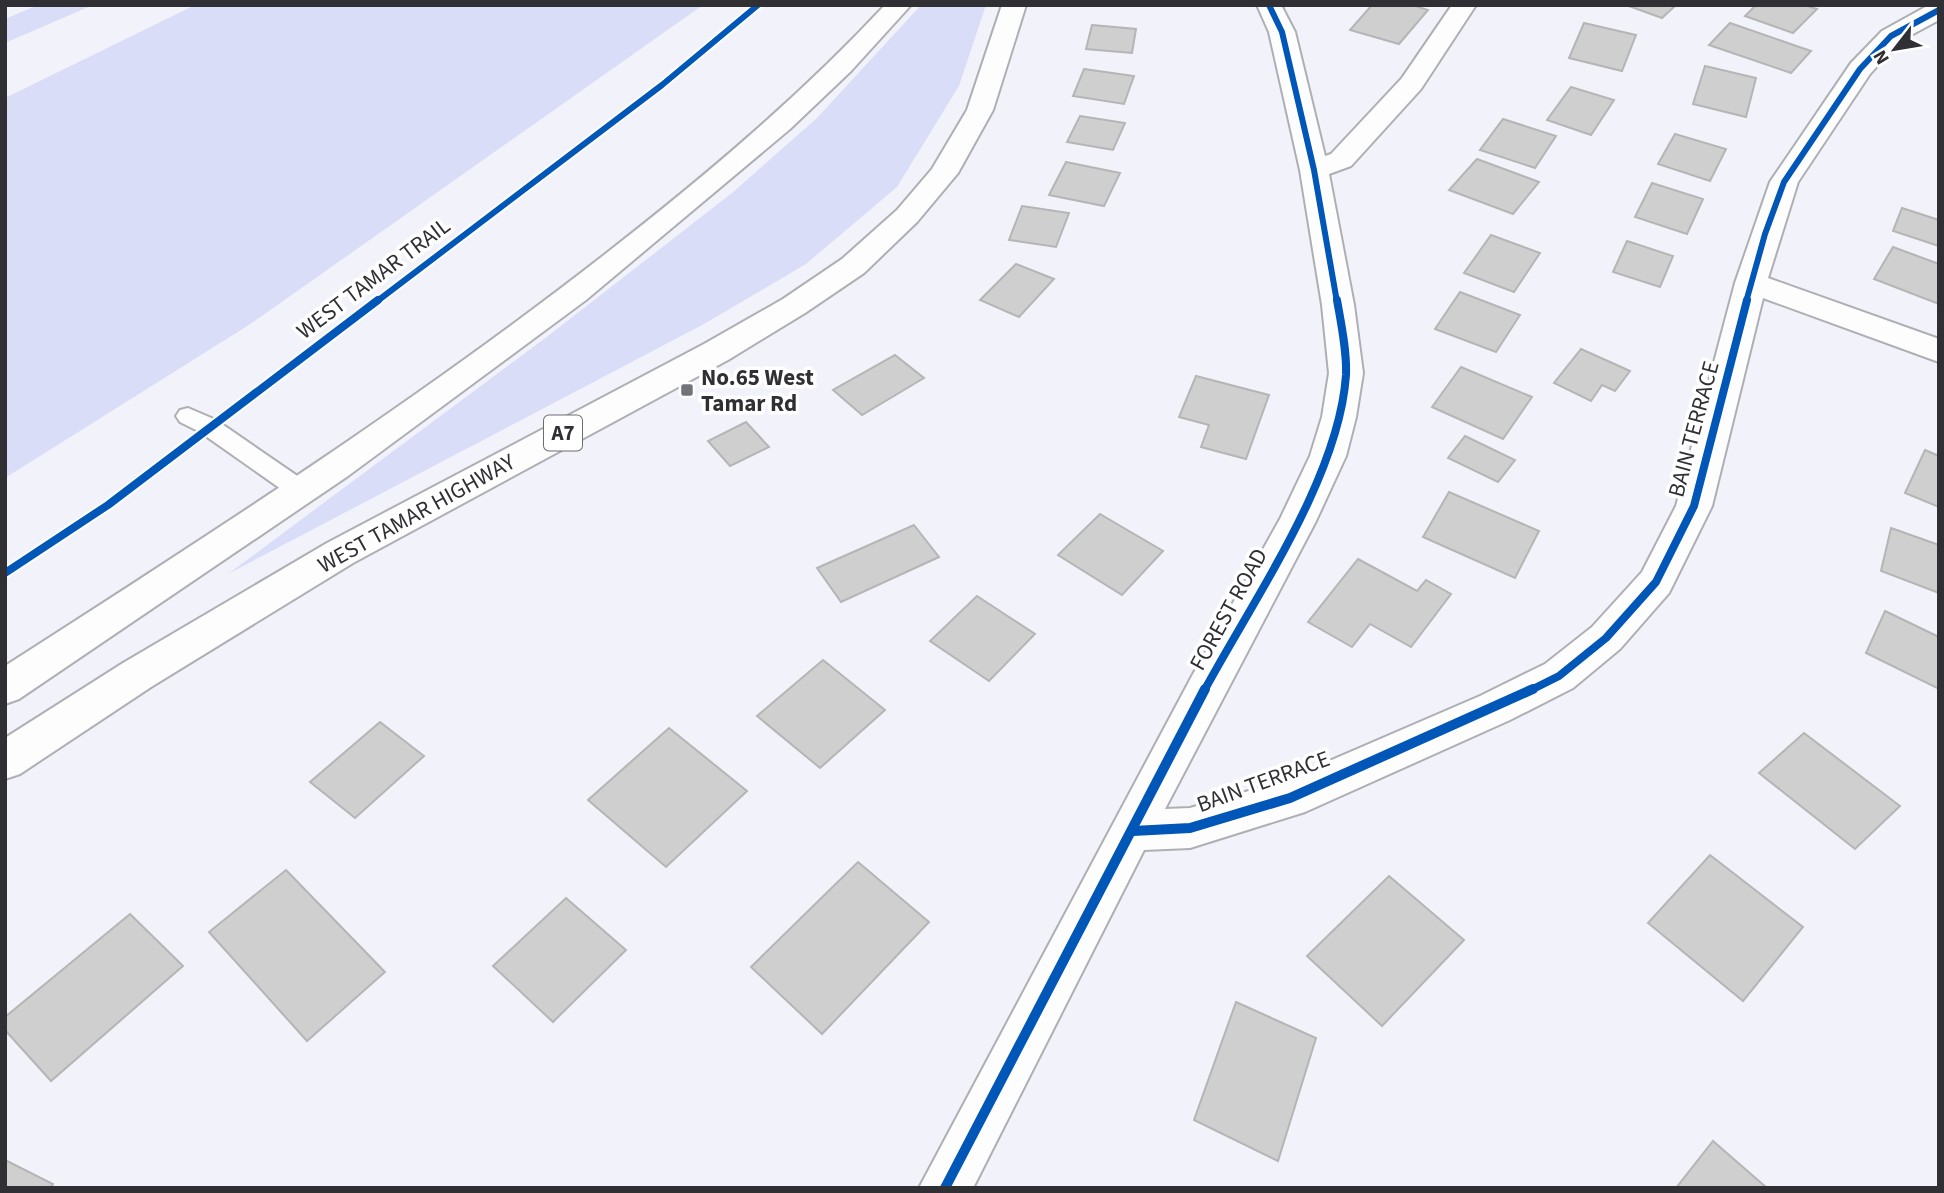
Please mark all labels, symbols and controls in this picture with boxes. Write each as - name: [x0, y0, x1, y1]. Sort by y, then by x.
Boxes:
- north arrow: [1860, 14, 1930, 84]
- text: N: [1867, 45, 1897, 69]
- street label: WEST TAMAR TRAIL: [290, 210, 457, 347]
- street label: BAIN TERRACE: [1659, 357, 1727, 501]
- place label: No.65 West Tamar Rd: [701, 361, 814, 420]
- marker: No.65 West Tamar Rd: [679, 382, 695, 398]
- road number: A7: [544, 416, 582, 450]
- street label: WEST TAMAR HIGHWAY: [312, 445, 521, 581]
- street label: FOREST ROAD: [1181, 542, 1276, 676]
- street label: BAIN TERRACE: [1192, 742, 1334, 821]

